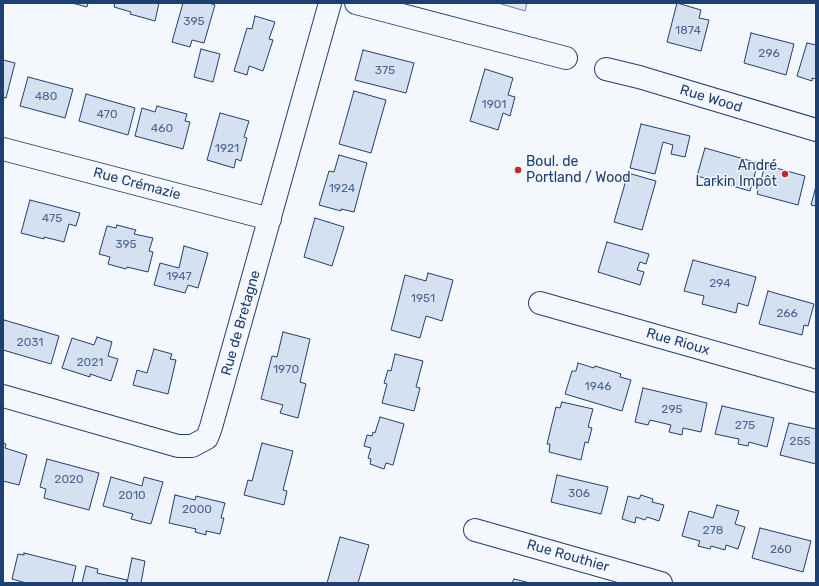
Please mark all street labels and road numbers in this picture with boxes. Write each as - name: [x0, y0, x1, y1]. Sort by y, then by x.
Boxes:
- street label: Rue Wood: [678, 82, 744, 116]
- street label: Rue Crémazie: [91, 164, 183, 204]
- street label: Rue de Bretagne: [218, 268, 264, 378]
- street label: Rue Rioux: [644, 325, 712, 359]
- street label: Rue Routhier: [525, 536, 611, 576]

